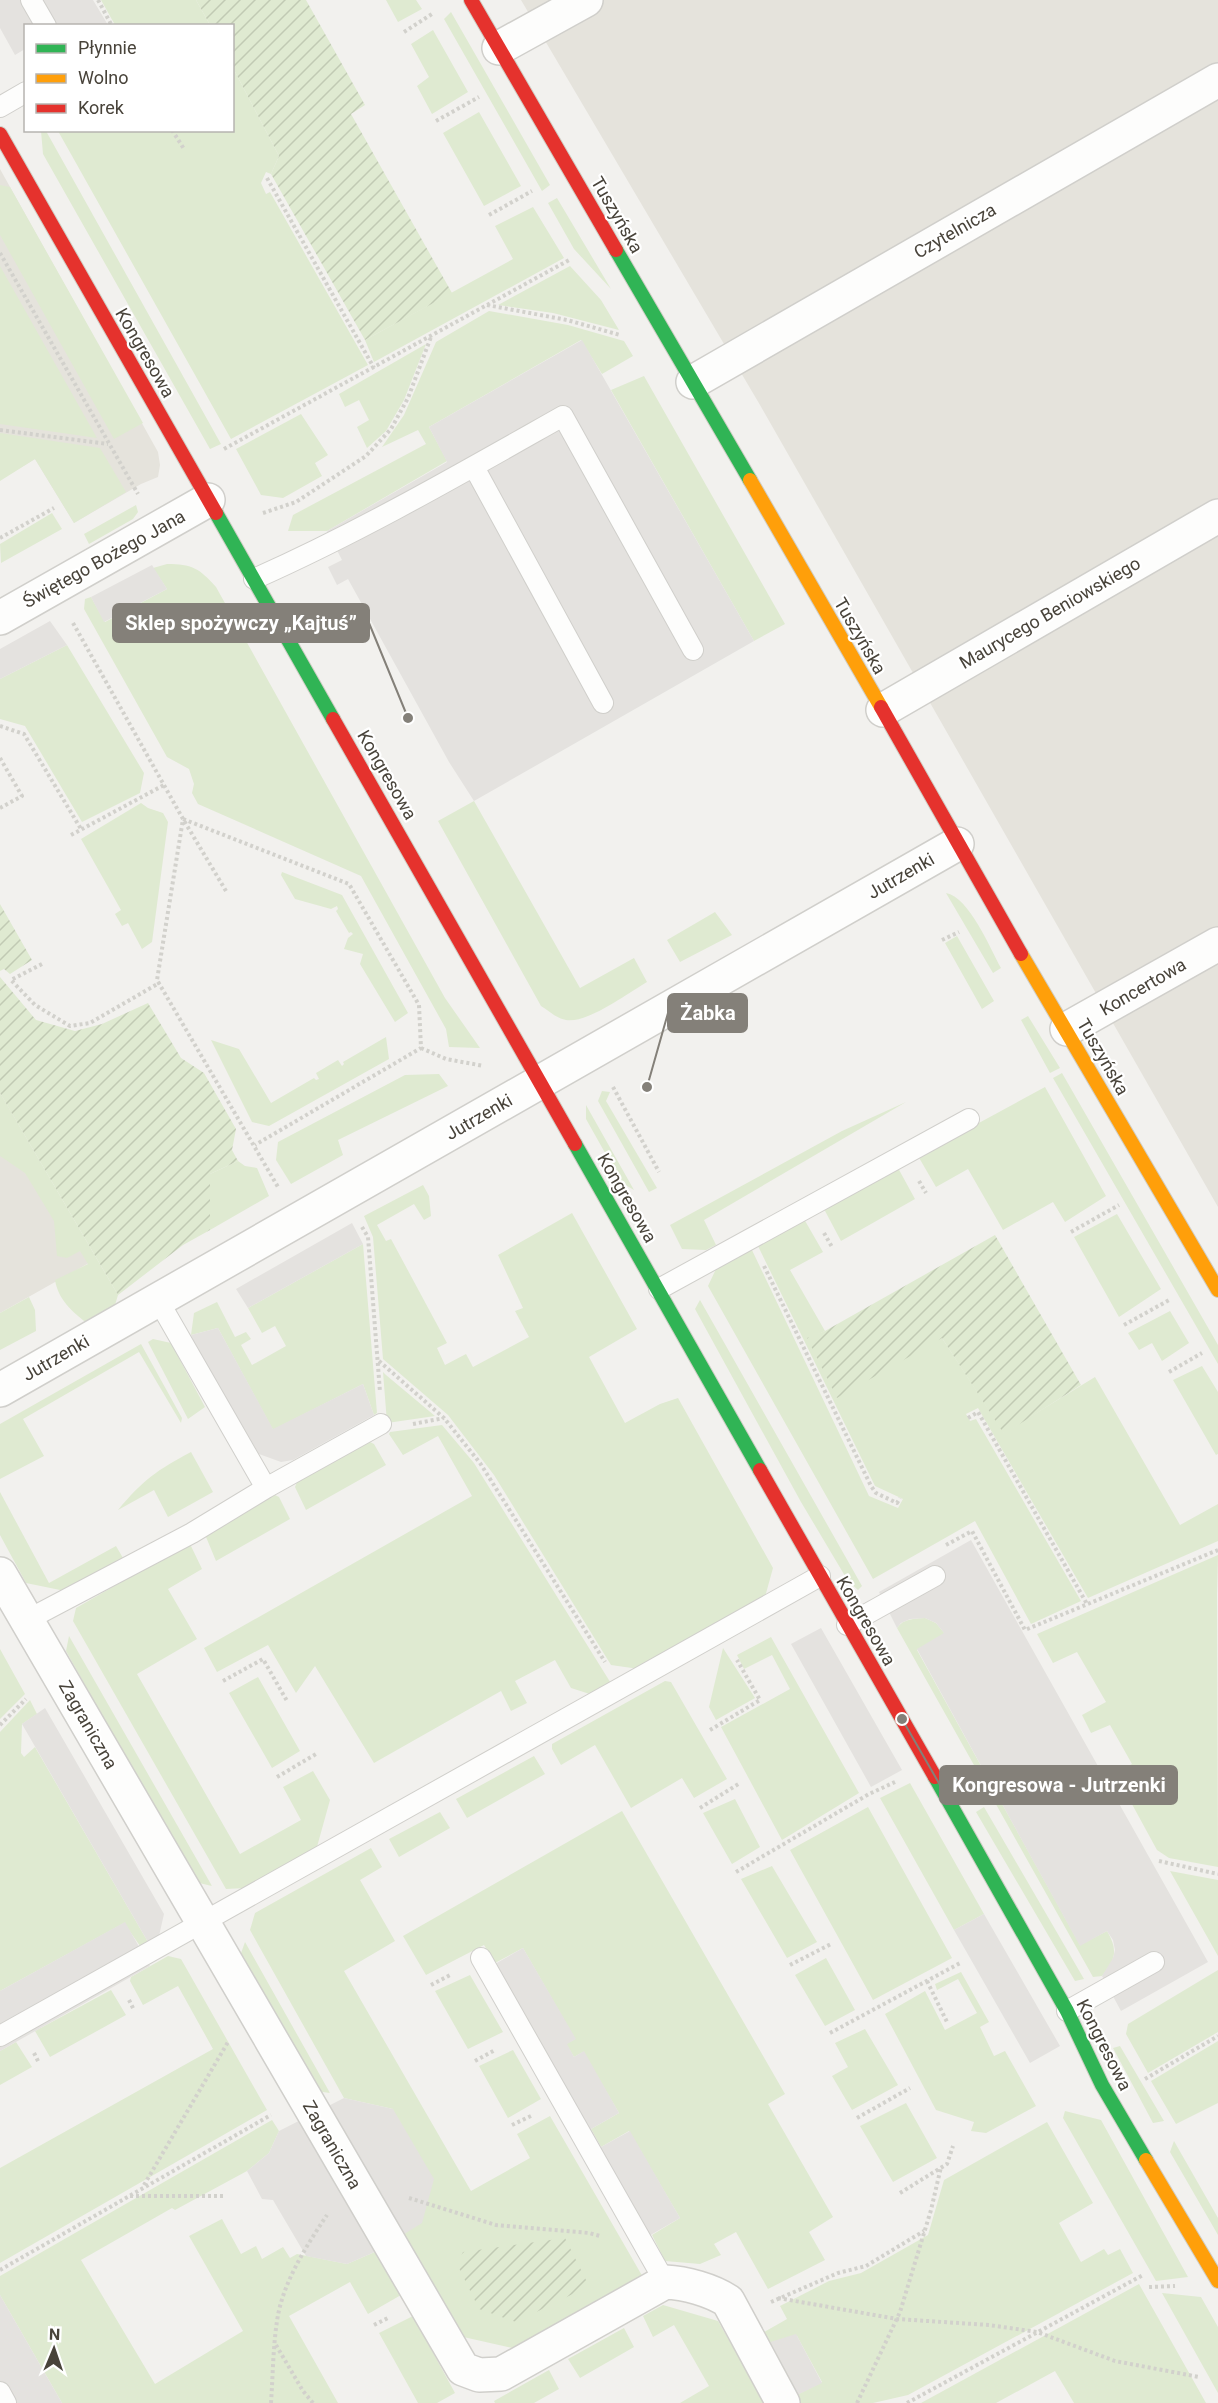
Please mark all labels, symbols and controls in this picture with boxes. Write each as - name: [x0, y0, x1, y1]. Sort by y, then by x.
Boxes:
- legend: [24, 24, 234, 132]
- text: Płynnie: [78, 37, 137, 58]
- text: Wolno: [78, 67, 129, 88]
- text: Korek: [78, 97, 125, 118]
- street label: Tuszyńska: [587, 173, 648, 257]
- street label: Czytelnicza: [910, 199, 1000, 263]
- street label: Kongresowa: [111, 304, 179, 401]
- street label: Świętego Bożego Jana: [19, 505, 189, 612]
- street label: Maurycego Beniowskiego: [956, 552, 1144, 673]
- street label: Tuszyńska: [830, 594, 891, 678]
- callout: Sklep spożywczy „Kajtuś”: [113, 604, 369, 642]
- text: Sklep spożywczy „Kajtuś”: [125, 611, 357, 635]
- street label: Kongresowa: [353, 726, 421, 823]
- street label: Jutrzenki: [864, 848, 938, 903]
- street label: Koncertowa: [1096, 953, 1190, 1020]
- callout: Żabka: [668, 994, 747, 1032]
- text: Żabka: [680, 1001, 736, 1025]
- street label: Tuszyńska: [1073, 1015, 1134, 1099]
- street label: Jutrzenki: [442, 1089, 516, 1144]
- street label: Kongresowa: [593, 1149, 661, 1246]
- street label: Jutrzenki: [19, 1330, 93, 1385]
- street label: Kongresowa: [832, 1572, 900, 1669]
- street label: Zagraniczna: [55, 1677, 122, 1773]
- callout: Kongresowa - Jutrzenki: [940, 1766, 1177, 1804]
- text: Kongresowa - Jutrzenki: [952, 1773, 1166, 1797]
- street label: Kongresowa: [1072, 1996, 1136, 2094]
- street label: Zagraniczna: [299, 2097, 366, 2193]
- north arrow: [24, 2319, 84, 2379]
- text: N: [49, 2325, 60, 2344]

